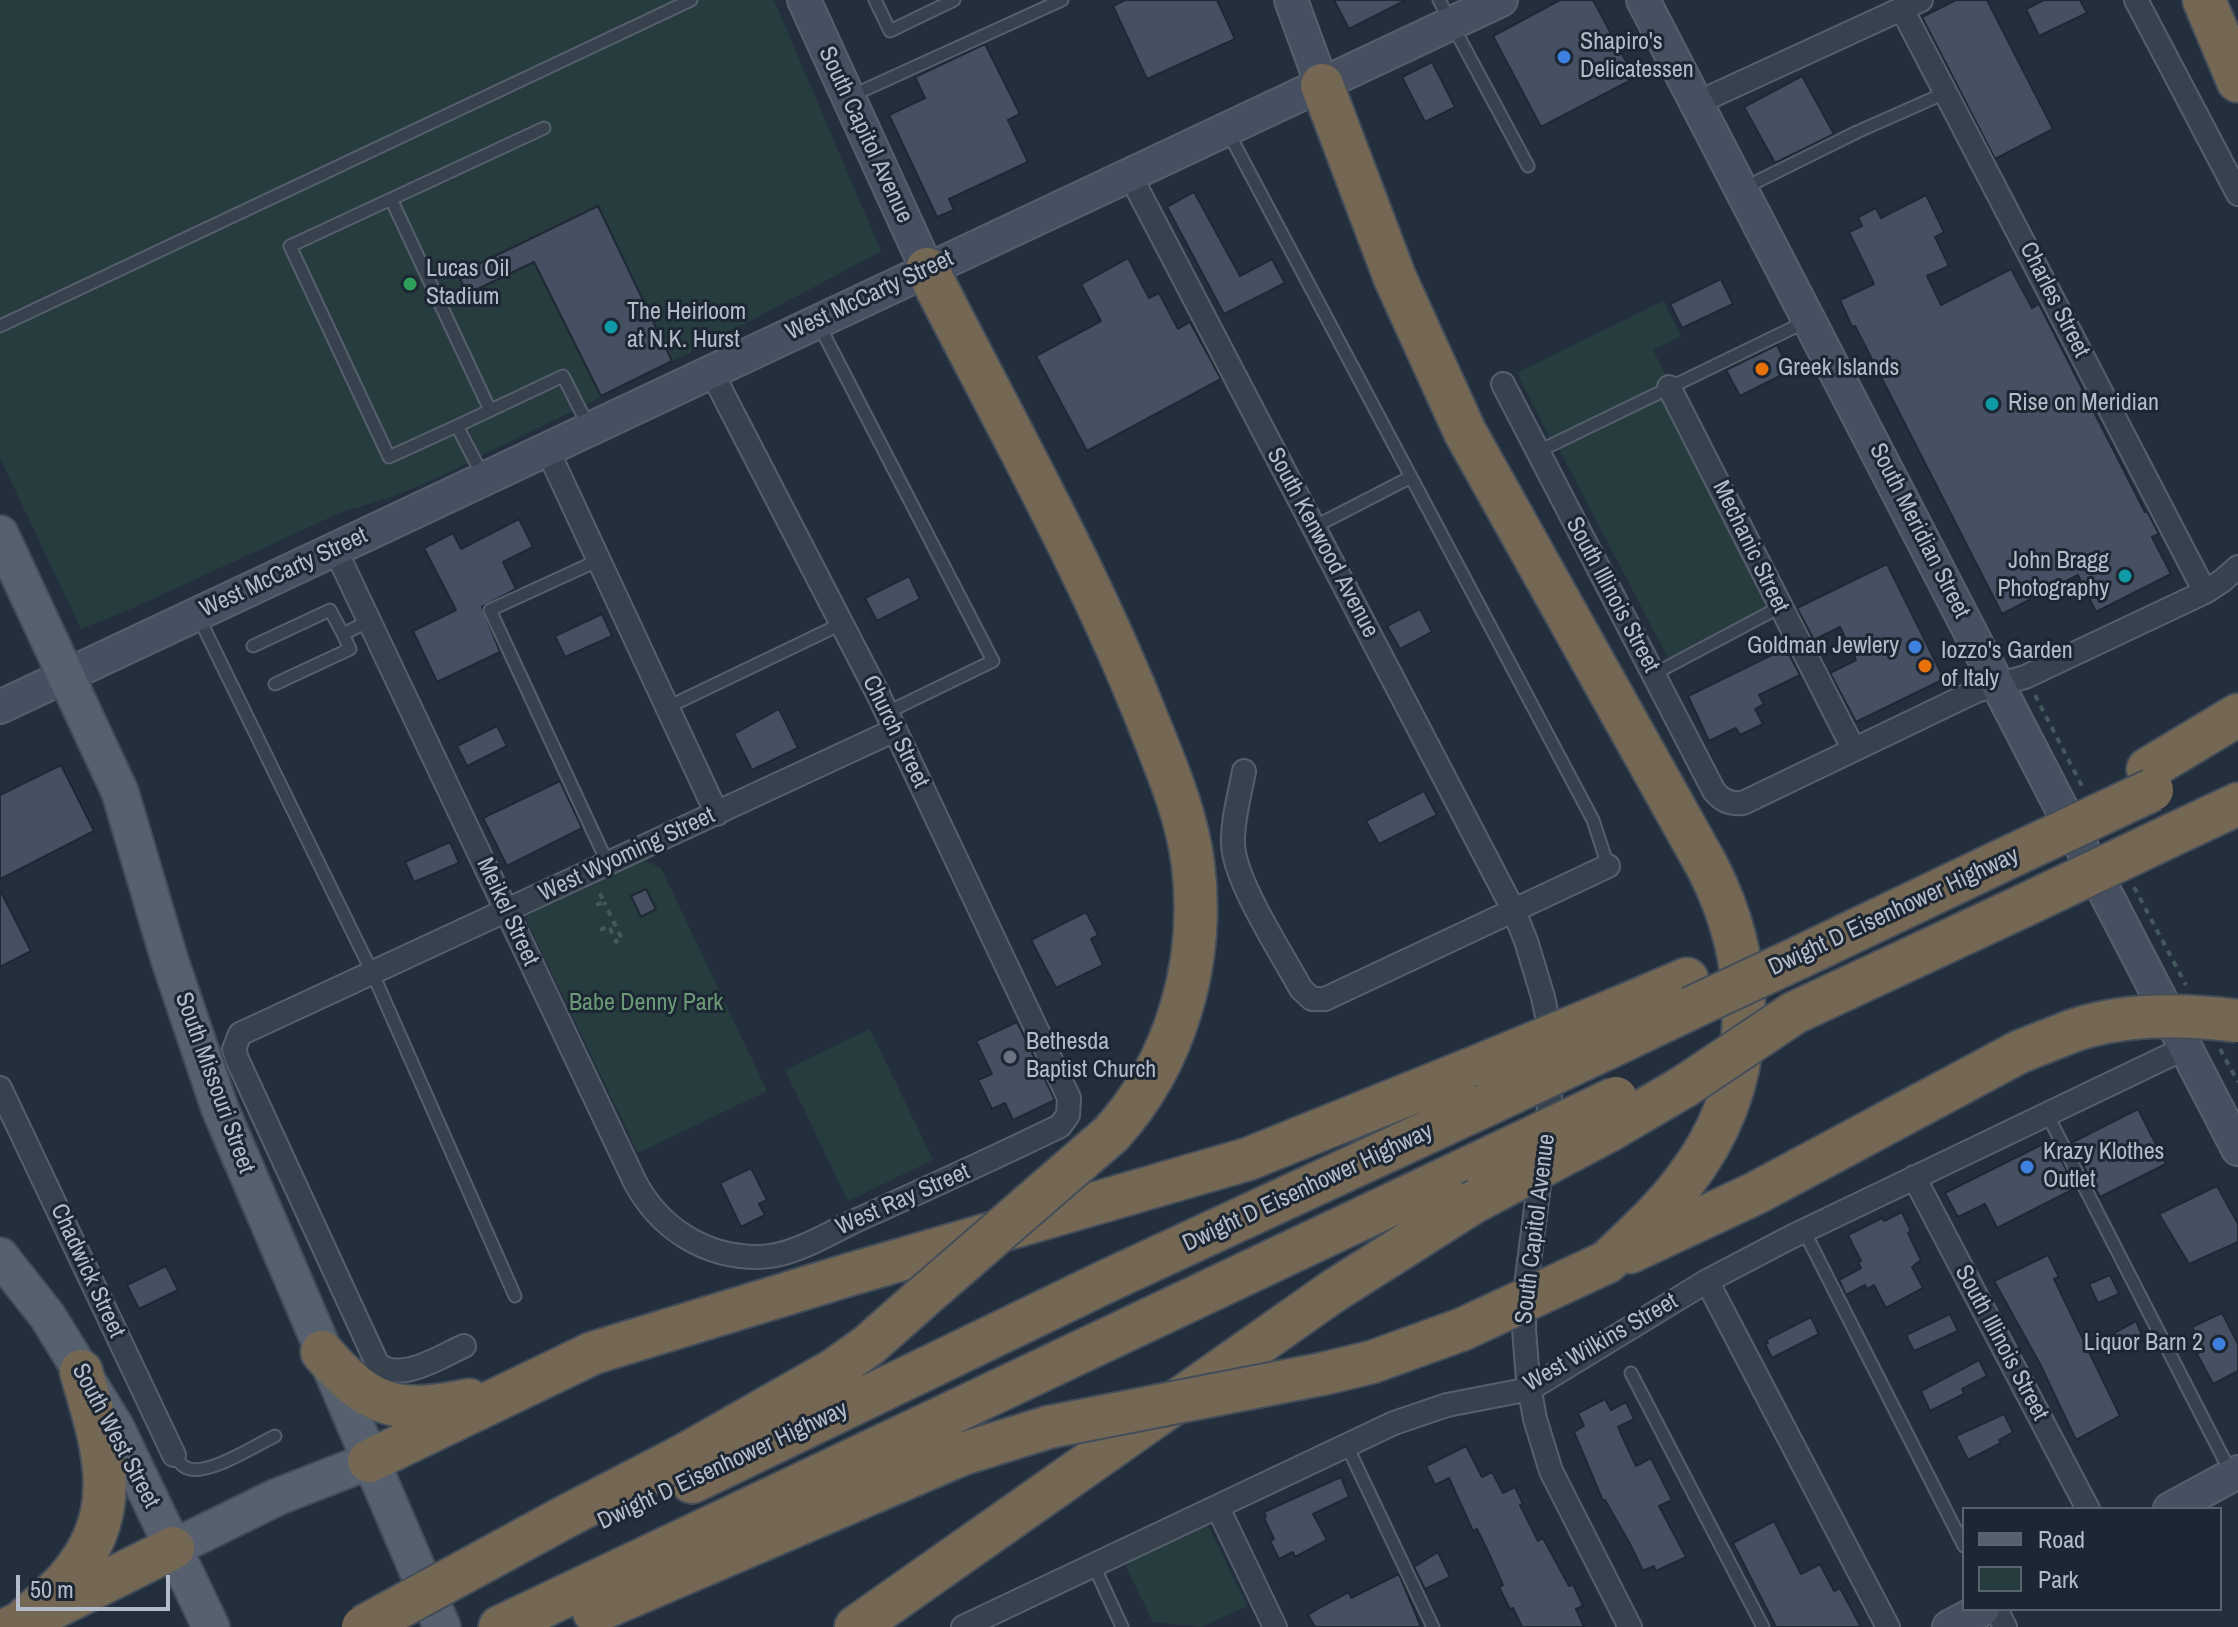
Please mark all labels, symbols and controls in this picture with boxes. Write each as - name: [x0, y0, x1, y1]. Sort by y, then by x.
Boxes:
- place label: Shapiro's Delicatessen: [1580, 29, 1694, 85]
- street label: South Capitol Avenue: [812, 42, 918, 228]
- marker: Shapiro's Delicatessen: [1555, 48, 1573, 66]
- street label: Charles Street: [2013, 237, 2095, 363]
- street label: West McCarty Street: [782, 245, 958, 347]
- place label: Lucas Oil Stadium: [426, 256, 509, 312]
- marker: Lucas Oil Stadium: [401, 275, 419, 293]
- place label: The Heirloom at N.K. Hurst: [627, 299, 746, 355]
- marker: The Heirloom at N.K. Hurst: [602, 318, 620, 336]
- place label: Greek Islands: [1778, 355, 1899, 383]
- marker: Greek Islands: [1753, 360, 1771, 378]
- place label: Rise on Meridian: [2008, 390, 2159, 418]
- marker: Rise on Meridian: [1983, 395, 2001, 413]
- street label: South Meridian Street: [1862, 439, 1976, 623]
- street label: South Kenwood Avenue: [1260, 443, 1384, 643]
- street label: Mechanic Street: [1706, 476, 1794, 618]
- street label: South Illinois Street: [1559, 512, 1665, 678]
- street label: West McCarty Street: [196, 522, 372, 624]
- place label: John Bragg Photography: [1997, 548, 2109, 604]
- marker: John Bragg Photography: [2116, 567, 2134, 585]
- place label: Goldman Jewlery: [1747, 633, 1899, 661]
- marker: Goldman Jewlery: [1906, 638, 1924, 656]
- place label: Iozzo's Garden of Italy: [1941, 638, 2073, 694]
- marker: Iozzo's Garden of Italy: [1916, 657, 1934, 675]
- street label: Church Street: [855, 671, 935, 793]
- street label: West Wyoming Street: [534, 802, 720, 908]
- street label: Dwight D Eisenhower Highway: [1764, 841, 2024, 983]
- street label: Meikel Street: [469, 853, 545, 971]
- street label: South Missouri Street: [168, 989, 260, 1177]
- park label: Babe Denny Park: [569, 990, 723, 1018]
- place label: Bethesda Baptist Church: [1026, 1029, 1156, 1085]
- marker: Bethesda Baptist Church: [1001, 1048, 1019, 1066]
- street label: Dwight D Eisenhower Highway: [1178, 1117, 1438, 1259]
- street label: South Capitol Avenue: [1510, 1132, 1562, 1326]
- place label: Krazy Klothes Outlet: [2043, 1139, 2164, 1195]
- street label: West Ray Street: [832, 1158, 974, 1242]
- marker: Krazy Klothes Outlet: [2018, 1158, 2036, 1176]
- street label: Chadwick Street: [43, 1199, 131, 1343]
- street label: South Illinois Street: [1948, 1260, 2054, 1426]
- street label: West Wilkins Street: [1519, 1287, 1683, 1399]
- place label: Liquor Barn 2: [2084, 1330, 2203, 1358]
- marker: Liquor Barn 2: [2210, 1335, 2228, 1353]
- street label: South West Street: [65, 1359, 165, 1513]
- street label: Dwight D Eisenhower Highway: [593, 1395, 853, 1537]
- legend: [1962, 1507, 2222, 1611]
- text: Road: [2038, 1523, 2085, 1555]
- scale bar: [20, 1559, 174, 1609]
- text: Park: [2038, 1563, 2078, 1595]
- text: 50 m: [30, 1573, 74, 1605]

